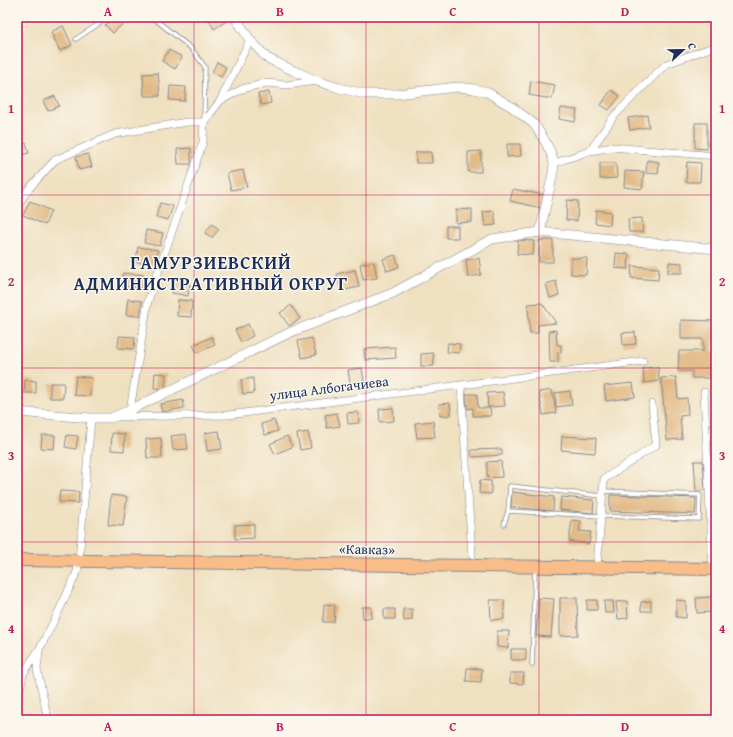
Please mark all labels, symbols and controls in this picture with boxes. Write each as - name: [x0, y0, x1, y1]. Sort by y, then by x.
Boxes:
- text: A: [104, 2, 113, 21]
- text: B: [276, 2, 284, 21]
- text: C: [449, 2, 457, 21]
- text: D: [621, 2, 629, 21]
- north arrow: [663, 30, 703, 70]
- text: С: [684, 40, 701, 52]
- text: 1: [8, 99, 14, 118]
- text: 1: [719, 99, 725, 118]
- district label: ГАМУРЗИЕВСКИЙ АДМИНИСТРАТИВНЫЙ ОКРУГ: [74, 249, 348, 297]
- text: 2: [8, 272, 15, 291]
- text: 2: [719, 272, 726, 291]
- street label: улица Албогачиева: [267, 371, 390, 405]
- text: 3: [8, 446, 14, 465]
- text: 3: [719, 446, 725, 465]
- street label: «Кавказ»: [339, 539, 395, 559]
- text: 4: [8, 619, 15, 638]
- text: 4: [719, 619, 726, 638]
- text: A: [104, 717, 113, 736]
- text: B: [276, 717, 284, 736]
- text: C: [449, 717, 457, 736]
- text: D: [621, 717, 629, 736]

